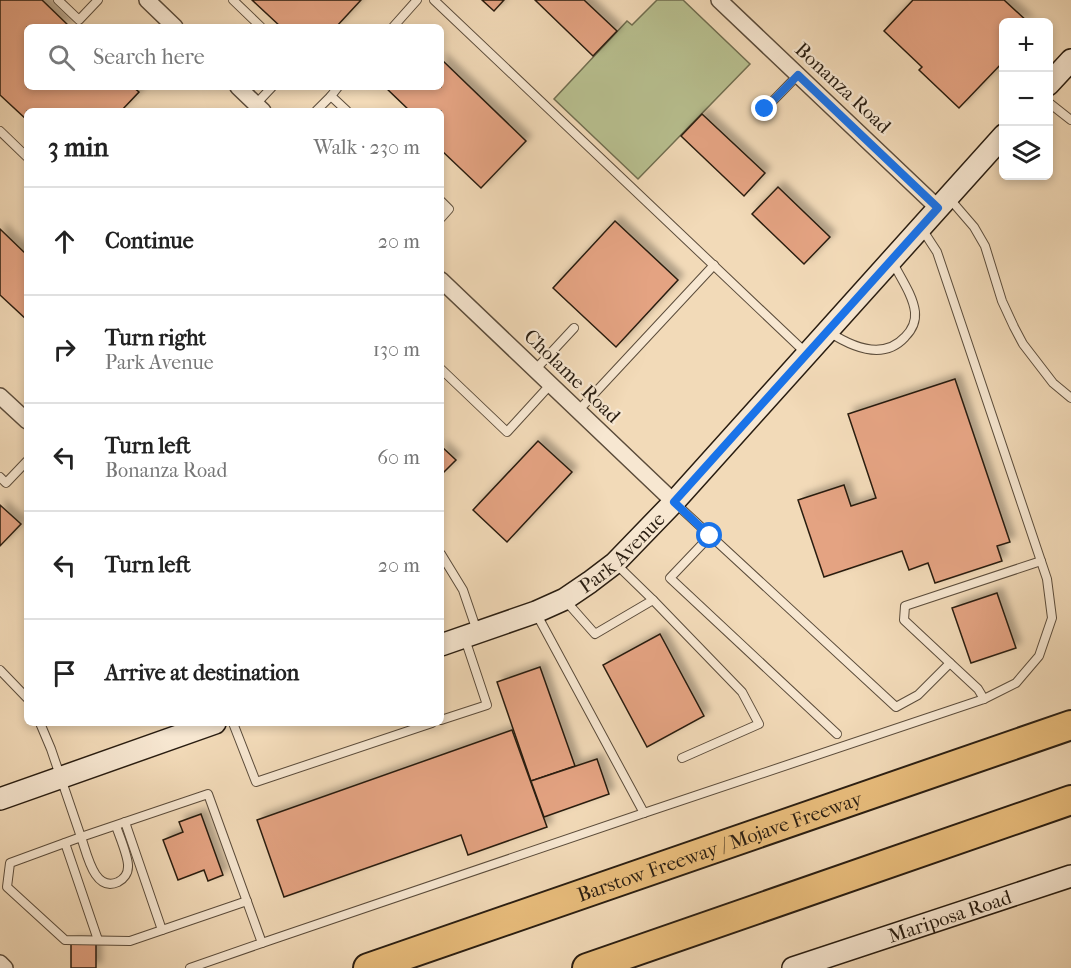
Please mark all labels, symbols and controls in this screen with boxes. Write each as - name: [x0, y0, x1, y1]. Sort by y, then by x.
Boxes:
- map controls: [999, 18, 1053, 180]
- button: +: [999, 18, 1053, 72]
- search box: [24, 24, 444, 90]
- street label: Bonanza Road: [790, 38, 896, 139]
- icon: search: [45, 41, 78, 74]
- text: Search here: [93, 44, 205, 70]
- button: −: [999, 72, 1053, 126]
- route end: [751, 95, 777, 121]
- button: layers: [999, 126, 1053, 180]
- text: 3 min: [48, 132, 109, 163]
- text: Walk · 230 m: [314, 136, 420, 159]
- icon: ahead: [48, 225, 81, 258]
- text: Continue: [105, 228, 194, 254]
- text: 20 m: [378, 230, 420, 253]
- street label: Cholame Road: [519, 324, 626, 428]
- text: Turn right: [105, 325, 206, 351]
- icon: right: [48, 333, 81, 366]
- text: 130 m: [373, 338, 420, 361]
- text: Park Avenue: [105, 351, 214, 374]
- text: Turn left: [105, 433, 191, 459]
- icon: left: [48, 441, 81, 474]
- text: 60 m: [377, 446, 420, 469]
- text: Bonanza Road: [105, 459, 227, 482]
- street label: Park Avenue: [575, 507, 669, 598]
- route start: [696, 522, 722, 548]
- icon: left: [48, 549, 81, 582]
- text: Turn left: [105, 552, 191, 578]
- text: 20 m: [378, 554, 420, 577]
- icon: arrive: [48, 657, 81, 690]
- text: Arrive at destination: [105, 660, 299, 686]
- street label: Barstow Freeway / Mojave Freeway: [574, 786, 866, 906]
- street label: Mariposa Road: [885, 885, 1015, 947]

